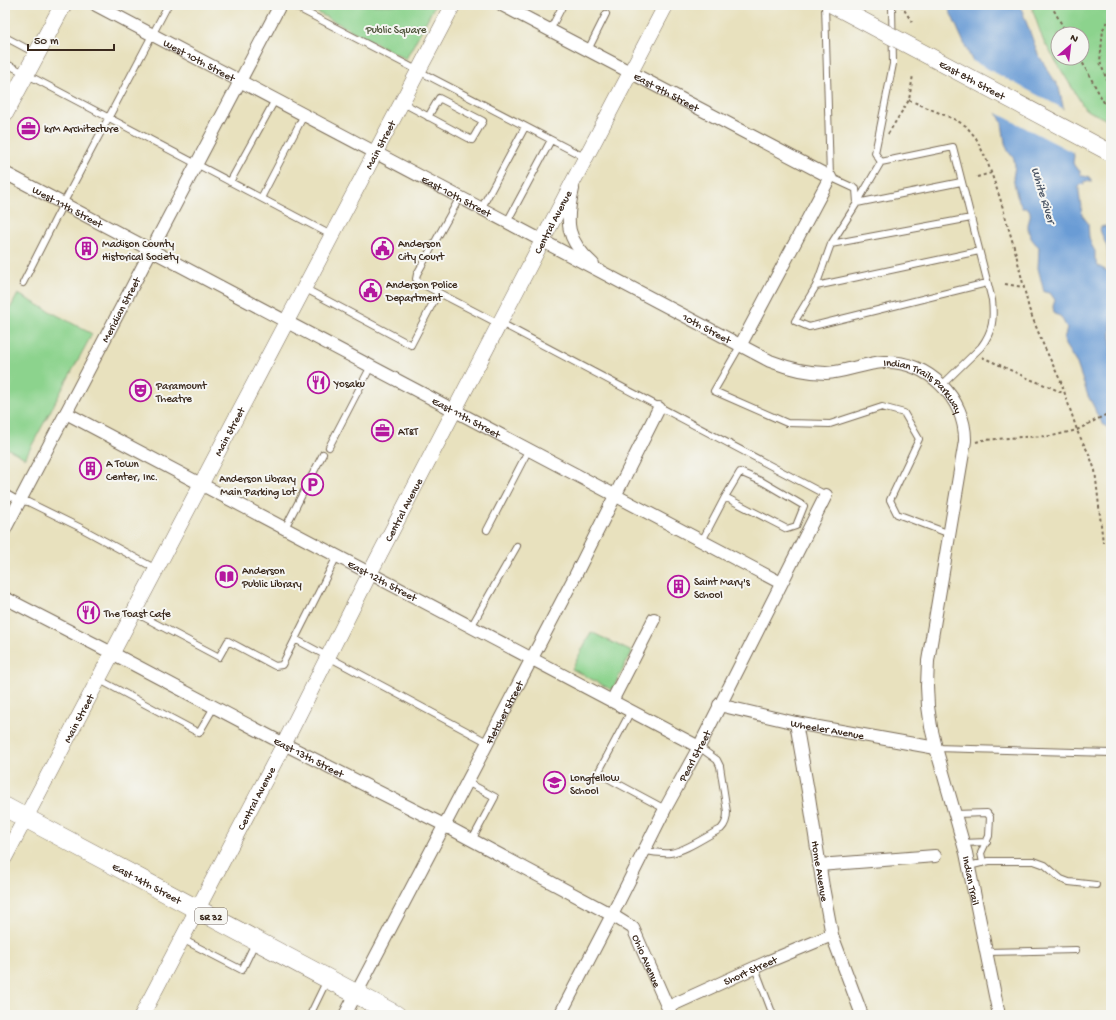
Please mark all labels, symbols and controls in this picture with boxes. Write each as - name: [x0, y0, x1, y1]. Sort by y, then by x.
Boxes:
- park label: Public Square: [365, 25, 427, 37]
- scale bar: [28, 26, 114, 52]
- north arrow: [1050, 26, 1090, 66]
- text: N: [1068, 32, 1080, 46]
- text: 50 m: [34, 35, 59, 49]
- street label: West 10th Street: [161, 38, 238, 86]
- street label: East 8th Street: [937, 59, 1008, 104]
- street label: East 9th Street: [631, 71, 702, 116]
- office icon: krM Architecture: [16, 115, 42, 141]
- street label: Main Street: [364, 118, 400, 172]
- place label: krM Architecture: [44, 124, 119, 136]
- water label: White River: [1027, 166, 1058, 228]
- street label: East 10th Street: [419, 174, 494, 221]
- street label: West 11th Street: [30, 185, 105, 232]
- street label: Central Avenue: [533, 189, 575, 256]
- building icon: Madison County Historical Society: [74, 236, 100, 262]
- public building icon: Anderson City Court: [369, 236, 395, 262]
- place label: Madison County Historical Society: [102, 239, 179, 264]
- place label: Anderson City Court: [398, 239, 446, 264]
- street label: Meridian Street: [100, 274, 145, 345]
- public building icon: Anderson Police Department: [357, 277, 383, 303]
- place label: Anderson Police Department: [385, 280, 458, 305]
- street label: 10th Street: [679, 311, 734, 348]
- street label: Indian Trails Parkway: [883, 358, 964, 416]
- restaurant icon: Yosaku: [306, 370, 332, 396]
- theatre icon: Paramount Theatre: [127, 378, 153, 404]
- place label: Yosaku: [333, 379, 365, 391]
- place label: Paramount Theatre: [155, 381, 208, 406]
- street label: East 11th Street: [429, 396, 503, 442]
- street label: Main Street: [213, 404, 249, 459]
- office icon: AT&T: [369, 418, 395, 444]
- place label: AT&T: [398, 427, 419, 439]
- building icon: A Town Center, Inc.: [78, 456, 104, 482]
- place label: A Town Center, Inc.: [106, 459, 158, 484]
- parking icon: Anderson Library Main Parking Lot: [299, 471, 325, 497]
- place label: Anderson Library Main Parking Lot: [219, 474, 297, 499]
- street label: Central Avenue: [383, 476, 426, 544]
- street label: East 12th Street: [345, 559, 420, 606]
- library icon: Anderson Public Library: [213, 563, 239, 589]
- place label: Anderson Public Library: [241, 566, 302, 591]
- building icon: Saint Mary's School: [666, 574, 692, 600]
- place label: Saint Mary's School: [694, 577, 751, 602]
- restaurant icon: The Toast Cafe: [76, 600, 102, 626]
- place label: The Toast Cafe: [103, 608, 171, 621]
- street label: Fletcher Street: [484, 678, 528, 747]
- street label: Main Street: [62, 691, 98, 745]
- street label: Wheeler Avenue: [789, 718, 865, 743]
- street label: Pearl Street: [677, 728, 715, 785]
- street label: East 13th Street: [271, 736, 346, 782]
- street label: Central Avenue: [236, 765, 279, 833]
- school or university icon: Longfellow School: [541, 770, 567, 796]
- place label: Longfellow School: [570, 772, 620, 798]
- street label: Home Avenue: [808, 840, 830, 903]
- street label: Indian Trail: [959, 855, 981, 907]
- street label: East 14th Street: [110, 861, 184, 908]
- road number: SR 32: [195, 908, 227, 924]
- street label: Ohio Avenue: [629, 933, 662, 990]
- street label: Short Street: [722, 954, 781, 989]

